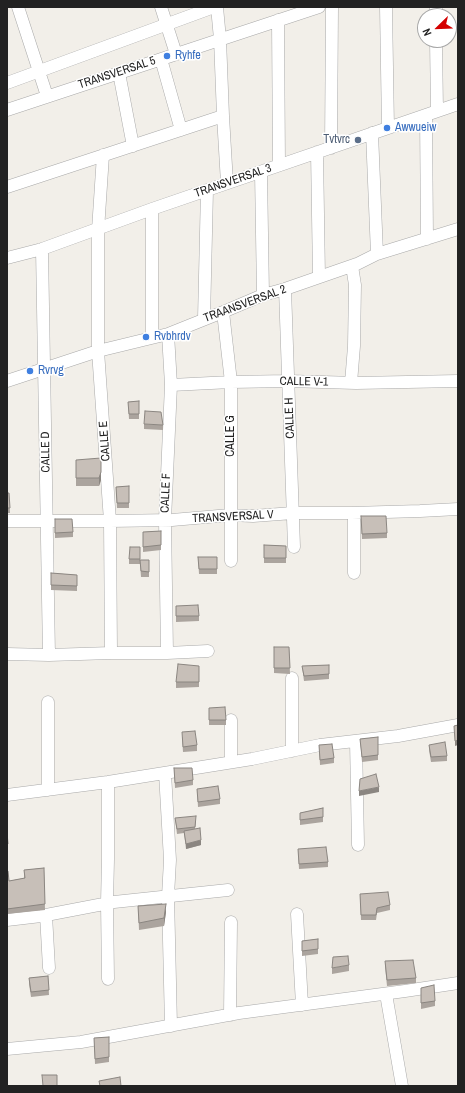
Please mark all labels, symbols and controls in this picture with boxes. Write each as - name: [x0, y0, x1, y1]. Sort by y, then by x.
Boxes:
- north arrow: [417, 8, 457, 48]
- text: N: [419, 27, 435, 38]
- place label: Ryhfe: [175, 49, 201, 63]
- marker: Ryhfe: [162, 51, 172, 61]
- street label: TRANSVERSAL 5: [77, 54, 157, 92]
- place label: Awwueiw: [395, 121, 436, 135]
- marker: Awwueiw: [382, 123, 392, 133]
- place label: Tvtvrc: [323, 133, 350, 147]
- marker: Tvtvrc: [353, 135, 363, 145]
- street label: TRANSVERSAL 3: [193, 161, 273, 201]
- street label: TRAANSVERSAL 2: [202, 282, 288, 326]
- place label: Rvbhrdv: [154, 330, 191, 344]
- marker: Rvbhrdv: [141, 332, 151, 342]
- place label: Rvrvg: [38, 364, 64, 378]
- marker: Rvrvg: [25, 366, 35, 376]
- street label: CALLE V-1: [280, 374, 328, 390]
- street label: CALLE H: [282, 397, 298, 439]
- street label: CALLE G: [224, 415, 238, 457]
- street label: CALLE E: [96, 420, 114, 462]
- street label: CALLE D: [38, 431, 54, 473]
- street label: CALLE F: [158, 473, 174, 513]
- street label: TRANSVERSAL V: [192, 508, 274, 526]

